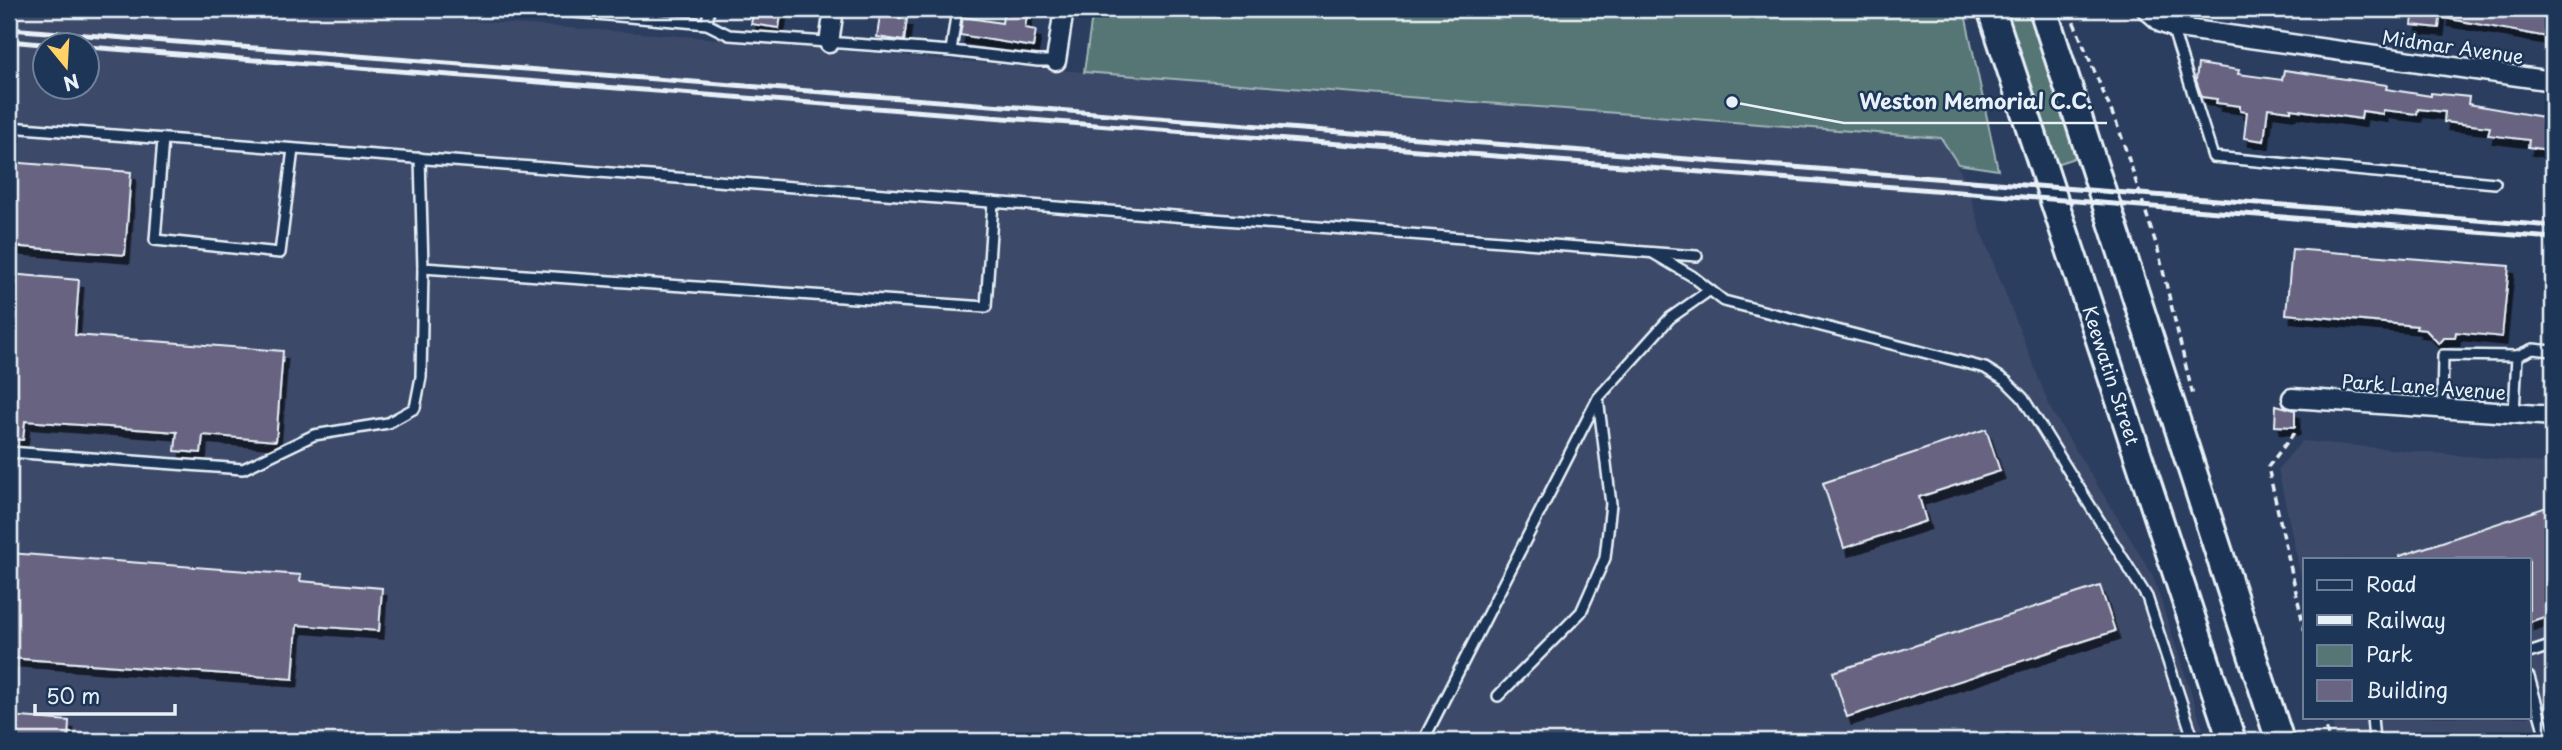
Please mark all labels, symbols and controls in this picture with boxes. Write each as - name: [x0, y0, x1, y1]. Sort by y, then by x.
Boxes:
- street label: Midmar Avenue: [2380, 22, 2526, 70]
- north arrow: [32, 32, 102, 102]
- text: N: [60, 67, 83, 99]
- callout: Weston Memorial C.C.: [1844, 81, 2107, 123]
- text: Weston Memorial C.C.: [1859, 84, 2093, 116]
- street label: Keewatin Street: [2076, 302, 2148, 448]
- street label: Park Lane Avenue: [2341, 366, 2507, 406]
- legend: [2303, 558, 2530, 718]
- text: Road: [2366, 567, 2417, 599]
- text: Railway: [2366, 603, 2446, 635]
- text: Park: [2366, 637, 2413, 669]
- scale bar: [35, 673, 175, 717]
- text: Building: [2366, 673, 2448, 705]
- text: 50 m: [46, 679, 100, 711]

